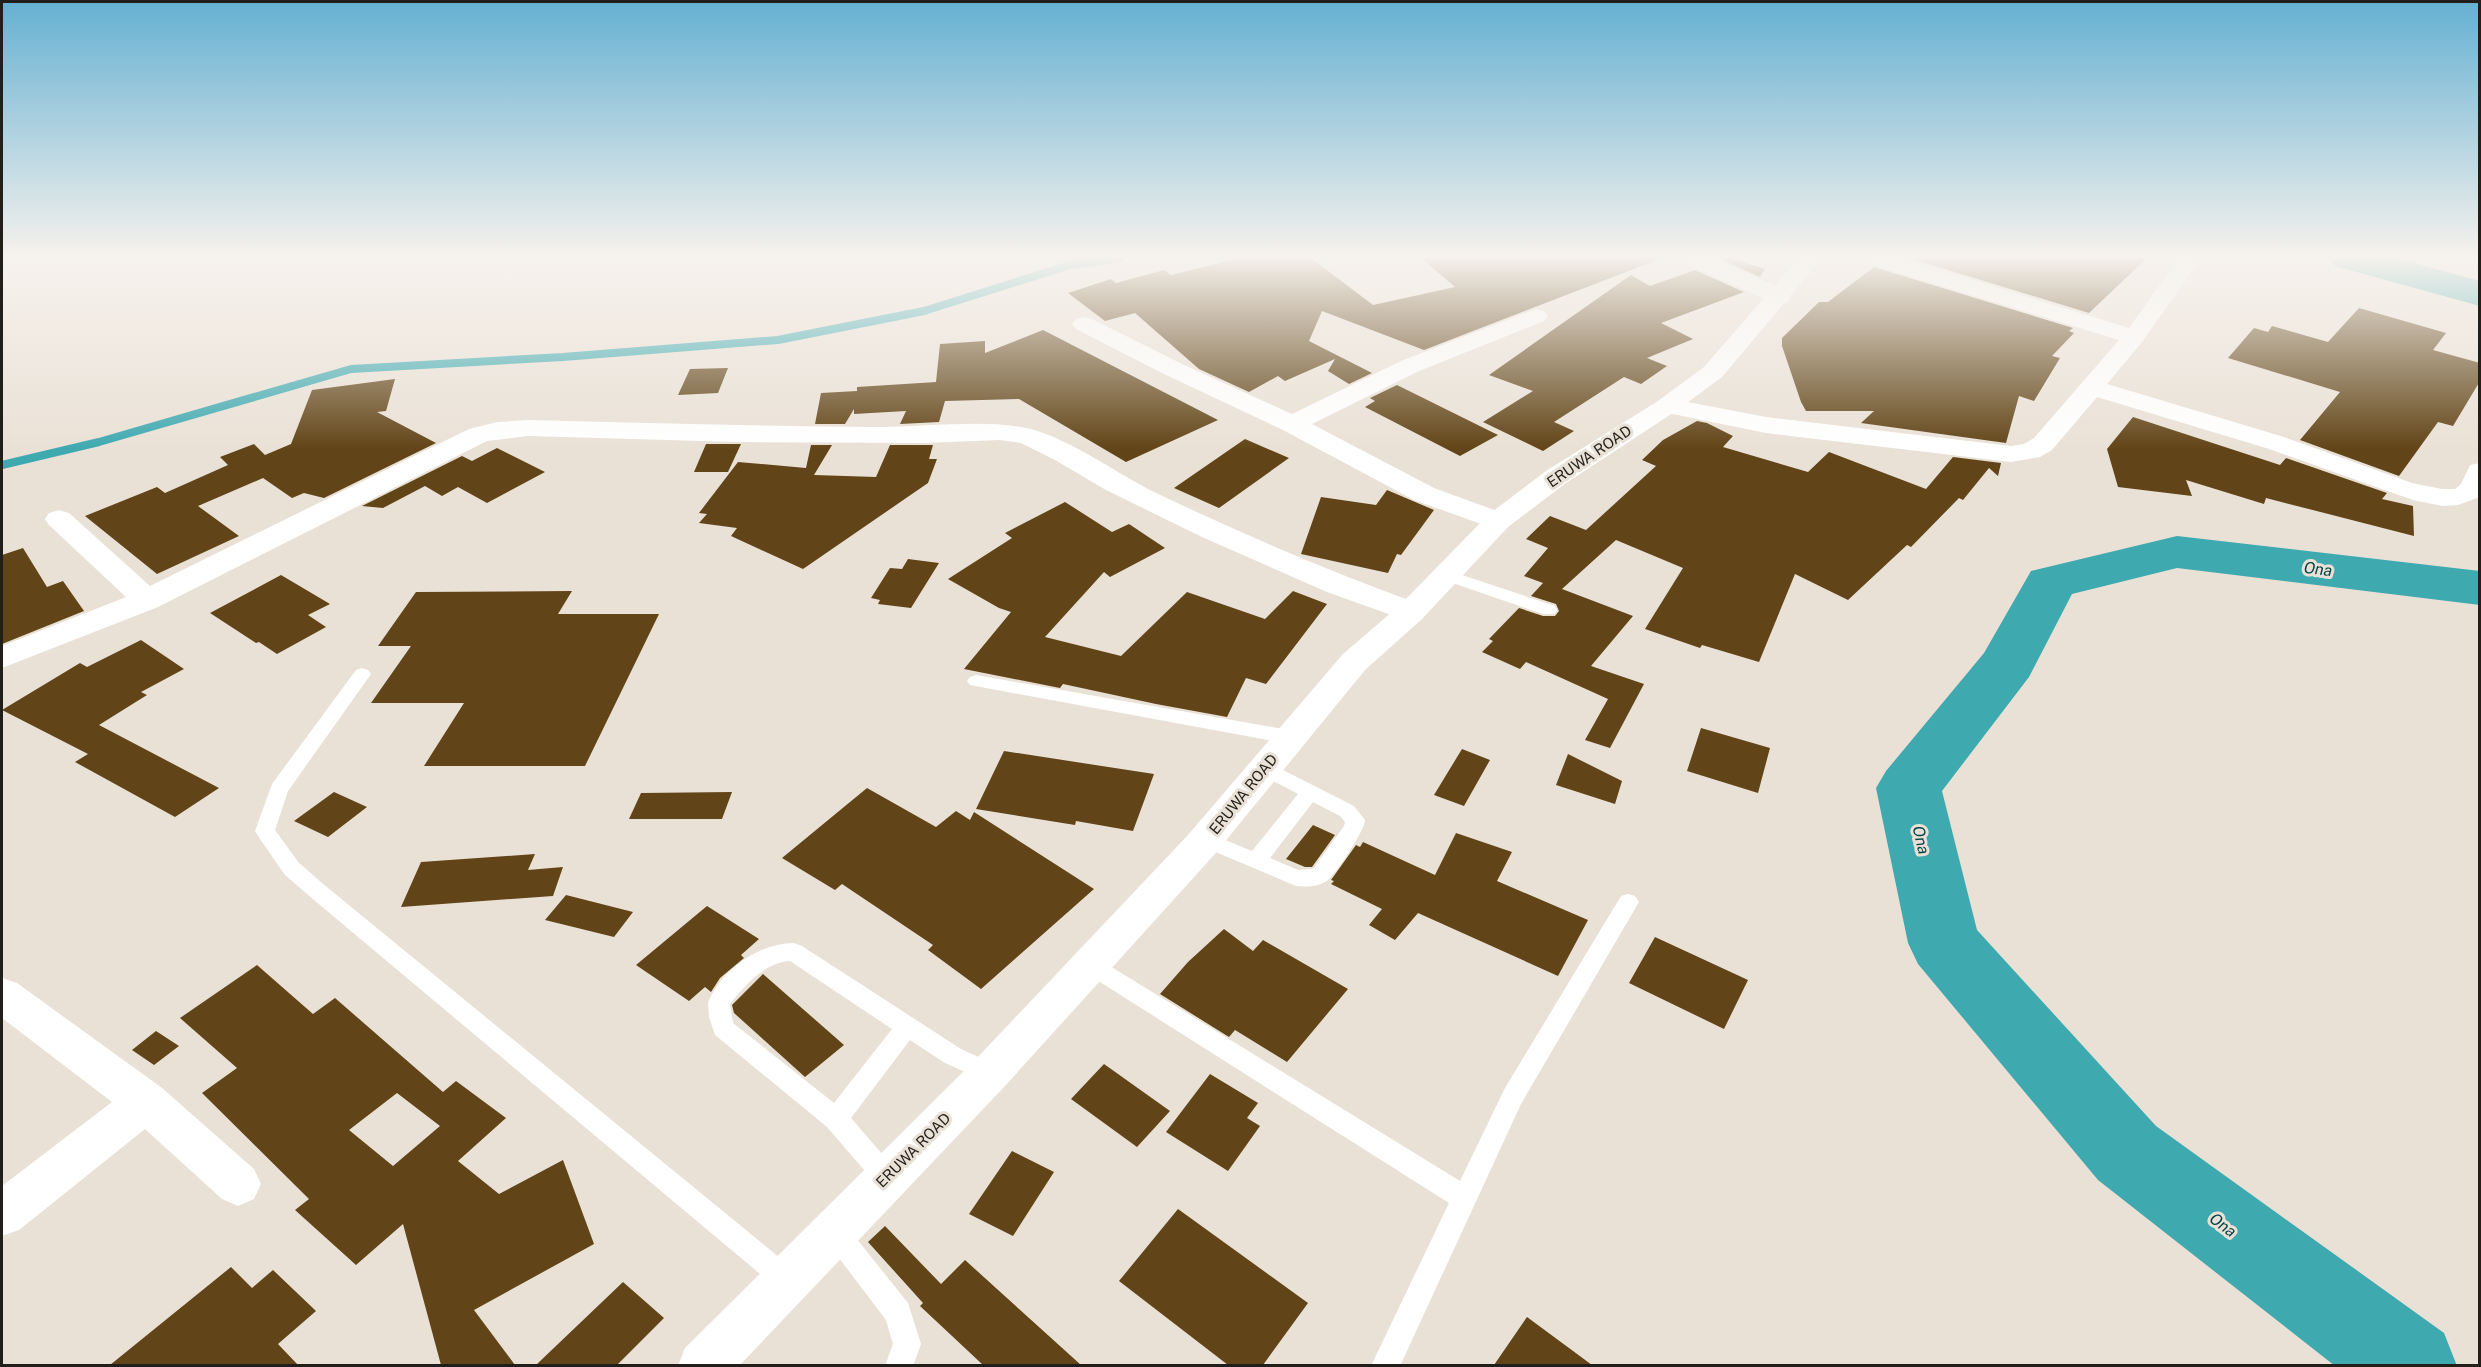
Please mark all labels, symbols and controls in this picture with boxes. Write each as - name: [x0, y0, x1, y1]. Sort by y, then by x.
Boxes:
- street label: ERUWA ROAD: [1544, 421, 1634, 491]
- water label: Ona: [2303, 558, 2333, 580]
- street label: ERUWA ROAD: [1205, 750, 1281, 838]
- water label: Ona: [1909, 824, 1933, 856]
- street label: ERUWA ROAD: [872, 1109, 954, 1191]
- water label: Ona: [2206, 1209, 2240, 1241]

